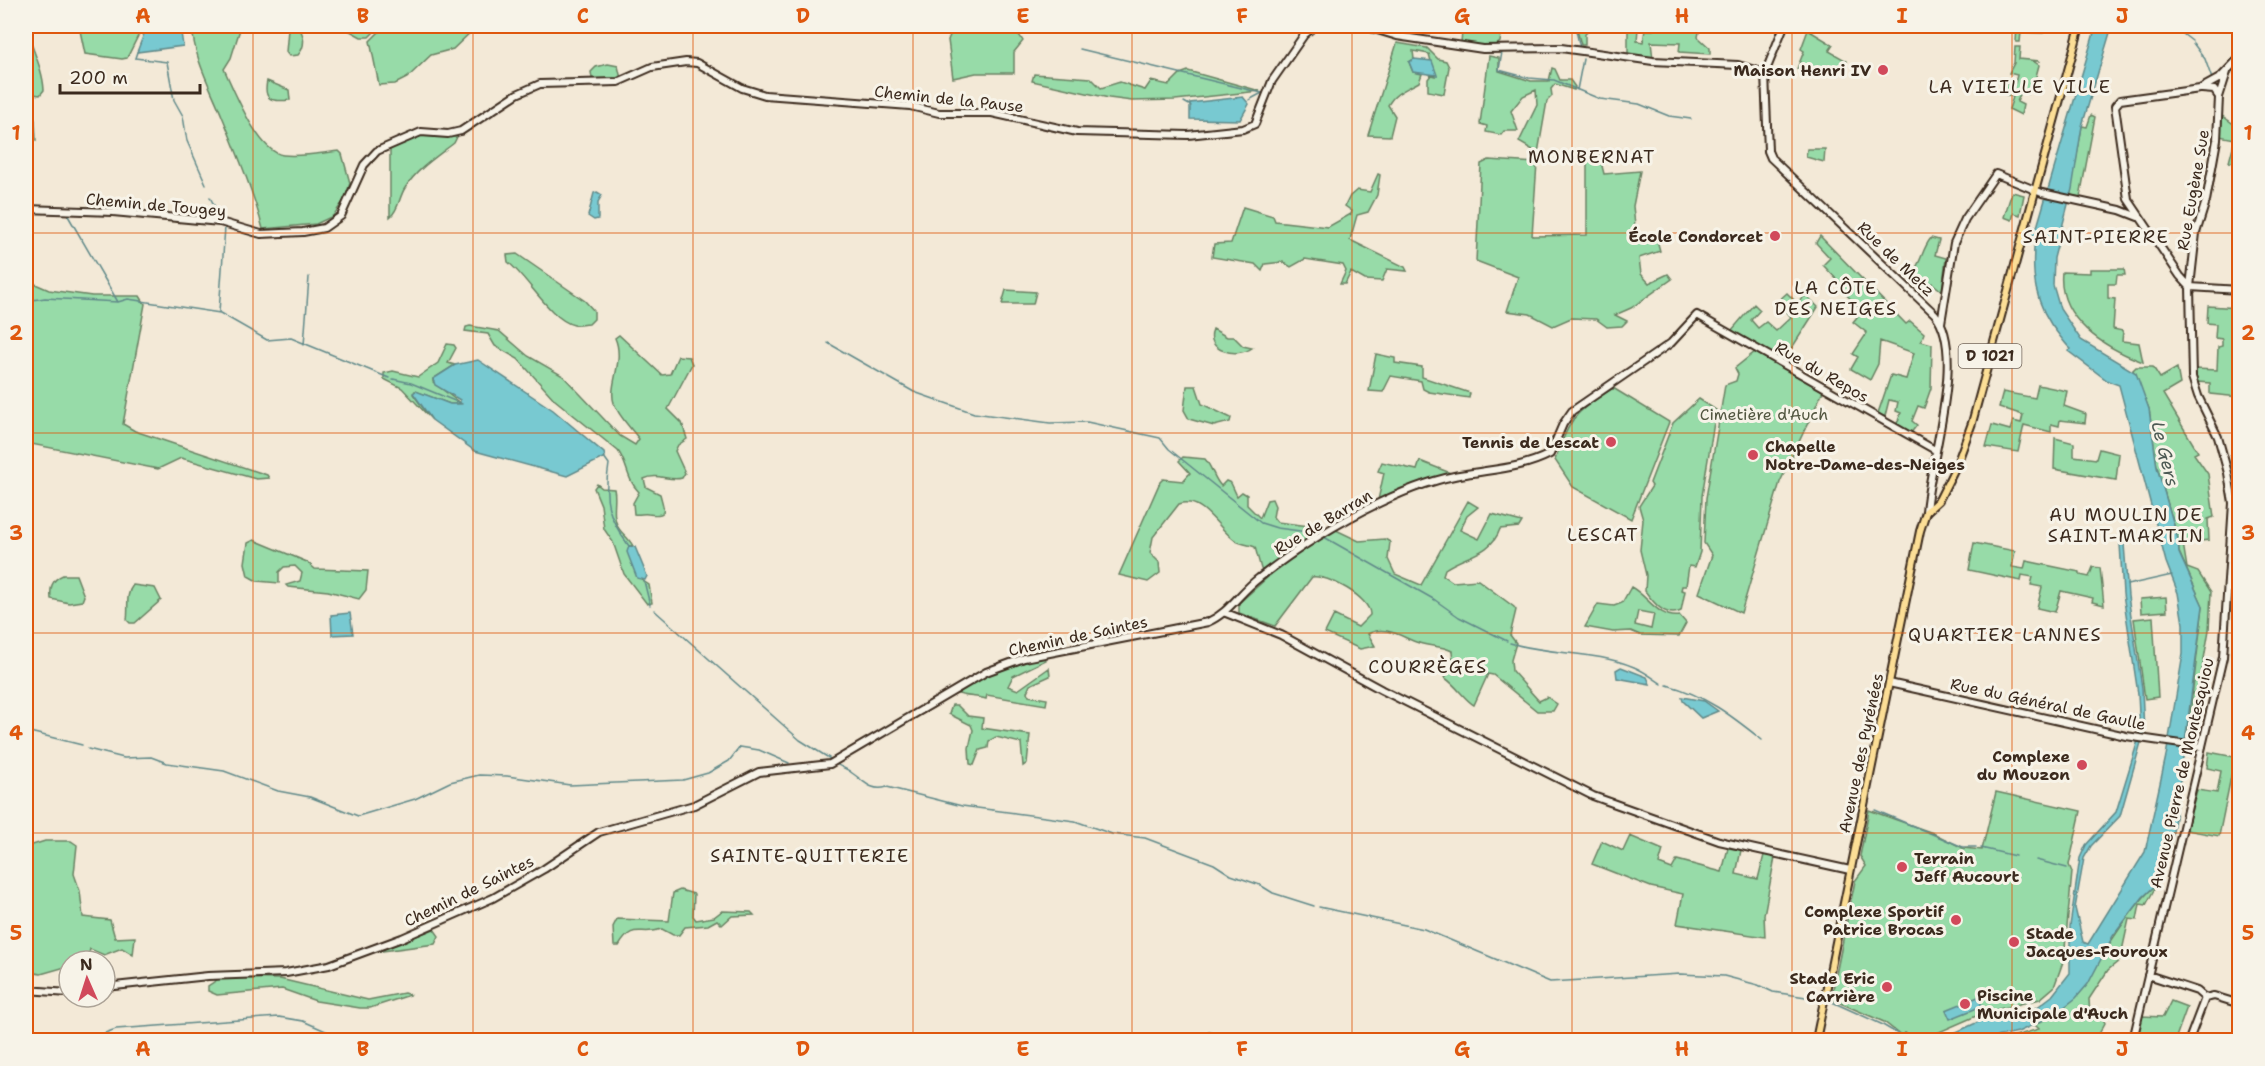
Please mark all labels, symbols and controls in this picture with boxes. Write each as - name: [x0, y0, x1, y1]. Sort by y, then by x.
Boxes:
- text: A: [135, 3, 151, 29]
- text: B: [357, 3, 369, 29]
- text: C: [577, 3, 589, 29]
- text: D: [796, 3, 810, 29]
- text: E: [1016, 3, 1030, 29]
- text: F: [1236, 3, 1248, 29]
- text: G: [1454, 3, 1470, 29]
- text: H: [1675, 3, 1689, 29]
- text: I: [1896, 3, 1908, 29]
- text: J: [2116, 3, 2129, 29]
- scale bar: [60, 57, 200, 95]
- place label: Maison Henri IV: [1733, 60, 1872, 81]
- marker: Maison Henri IV: [1876, 63, 1890, 77]
- text: 200 m: [69, 66, 128, 90]
- district label: LA VIEILLE VILLE: [1928, 75, 2112, 99]
- street label: Chemin de la Pause: [873, 81, 1025, 117]
- text: 1: [11, 120, 21, 146]
- text: 1: [2243, 120, 2253, 146]
- street label: Rue Eugène Sue: [2172, 128, 2214, 252]
- district label: MONBERNAT: [1528, 145, 1656, 169]
- street label: Chemin de Tougey: [85, 188, 227, 222]
- street label: Rue de Metz: [1853, 217, 1939, 301]
- district label: SAINT-PIERRE: [2023, 225, 2169, 249]
- place label: École Condorcet: [1628, 226, 1763, 247]
- marker: École Condorcet: [1768, 229, 1782, 243]
- district label: LA CÔTE DES NEIGES: [1775, 276, 1897, 321]
- text: 2: [9, 320, 23, 346]
- text: 2: [2241, 320, 2255, 346]
- street label: Rue du Repos: [1771, 337, 1873, 407]
- road number: D 1021: [1958, 344, 2022, 368]
- park label: Cimetière d'Auch: [1700, 404, 1828, 425]
- water label: Le Gers: [2145, 419, 2185, 489]
- place label: Tennis de Lescat: [1462, 432, 1599, 453]
- marker: Tennis de Lescat: [1604, 435, 1618, 449]
- place label: Chapelle Notre-Dame-des-Neiges: [1765, 436, 1965, 475]
- marker: Chapelle Notre-Dame-des-Neiges: [1746, 448, 1760, 462]
- street label: Rue de Barran: [1270, 484, 1376, 560]
- district label: AU MOULIN DE SAINT-MARTIN: [2048, 503, 2204, 548]
- text: 3: [9, 520, 23, 546]
- text: 3: [2241, 520, 2255, 546]
- district label: LESCAT: [1567, 523, 1639, 547]
- street label: Chemin de Saintes: [1006, 611, 1150, 661]
- district label: QUARTIER LANNES: [1908, 623, 2102, 647]
- district label: COURRÈGES: [1368, 655, 1488, 679]
- street label: Avenue Pierre de Montesquiou: [2145, 656, 2219, 890]
- street label: Avenue des Pyrénées: [1834, 671, 1888, 835]
- street label: Rue du Général de Gaulle: [1948, 673, 2148, 735]
- text: 4: [9, 720, 23, 746]
- text: 4: [2241, 720, 2255, 746]
- place label: Complexe du Mouzon: [1977, 746, 2070, 785]
- marker: Complexe du Mouzon: [2075, 758, 2089, 772]
- district label: SAINTE-QUITTERIE: [710, 844, 910, 868]
- place label: Terrain Jeff Aucourt: [1914, 848, 2019, 887]
- street label: Chemin de Saintes: [401, 850, 537, 932]
- marker: Terrain Jeff Aucourt: [1895, 860, 1909, 874]
- place label: Complexe Sportif Patrice Brocas: [1804, 901, 1945, 940]
- marker: Complexe Sportif Patrice Brocas: [1949, 913, 1963, 927]
- text: 5: [10, 920, 22, 946]
- text: 5: [2242, 920, 2254, 946]
- place label: Stade Jacques-Fouroux: [2026, 923, 2168, 962]
- marker: Stade Jacques-Fouroux: [2007, 935, 2021, 949]
- north arrow: [57, 949, 117, 1009]
- text: N: [79, 954, 93, 975]
- place label: Stade Eric Carrière: [1789, 968, 1875, 1007]
- marker: Stade Eric Carrière: [1880, 980, 1894, 994]
- place label: Piscine Municipale d'Auch: [1977, 985, 2128, 1024]
- marker: Piscine Municipale d'Auch: [1958, 997, 1972, 1011]
- text: A: [135, 1036, 151, 1062]
- text: B: [357, 1036, 369, 1062]
- text: C: [577, 1036, 589, 1062]
- text: D: [796, 1036, 810, 1062]
- text: E: [1016, 1036, 1030, 1062]
- text: F: [1236, 1036, 1248, 1062]
- text: G: [1454, 1036, 1470, 1062]
- text: H: [1675, 1036, 1689, 1062]
- text: I: [1896, 1036, 1908, 1062]
- text: J: [2116, 1036, 2129, 1062]

